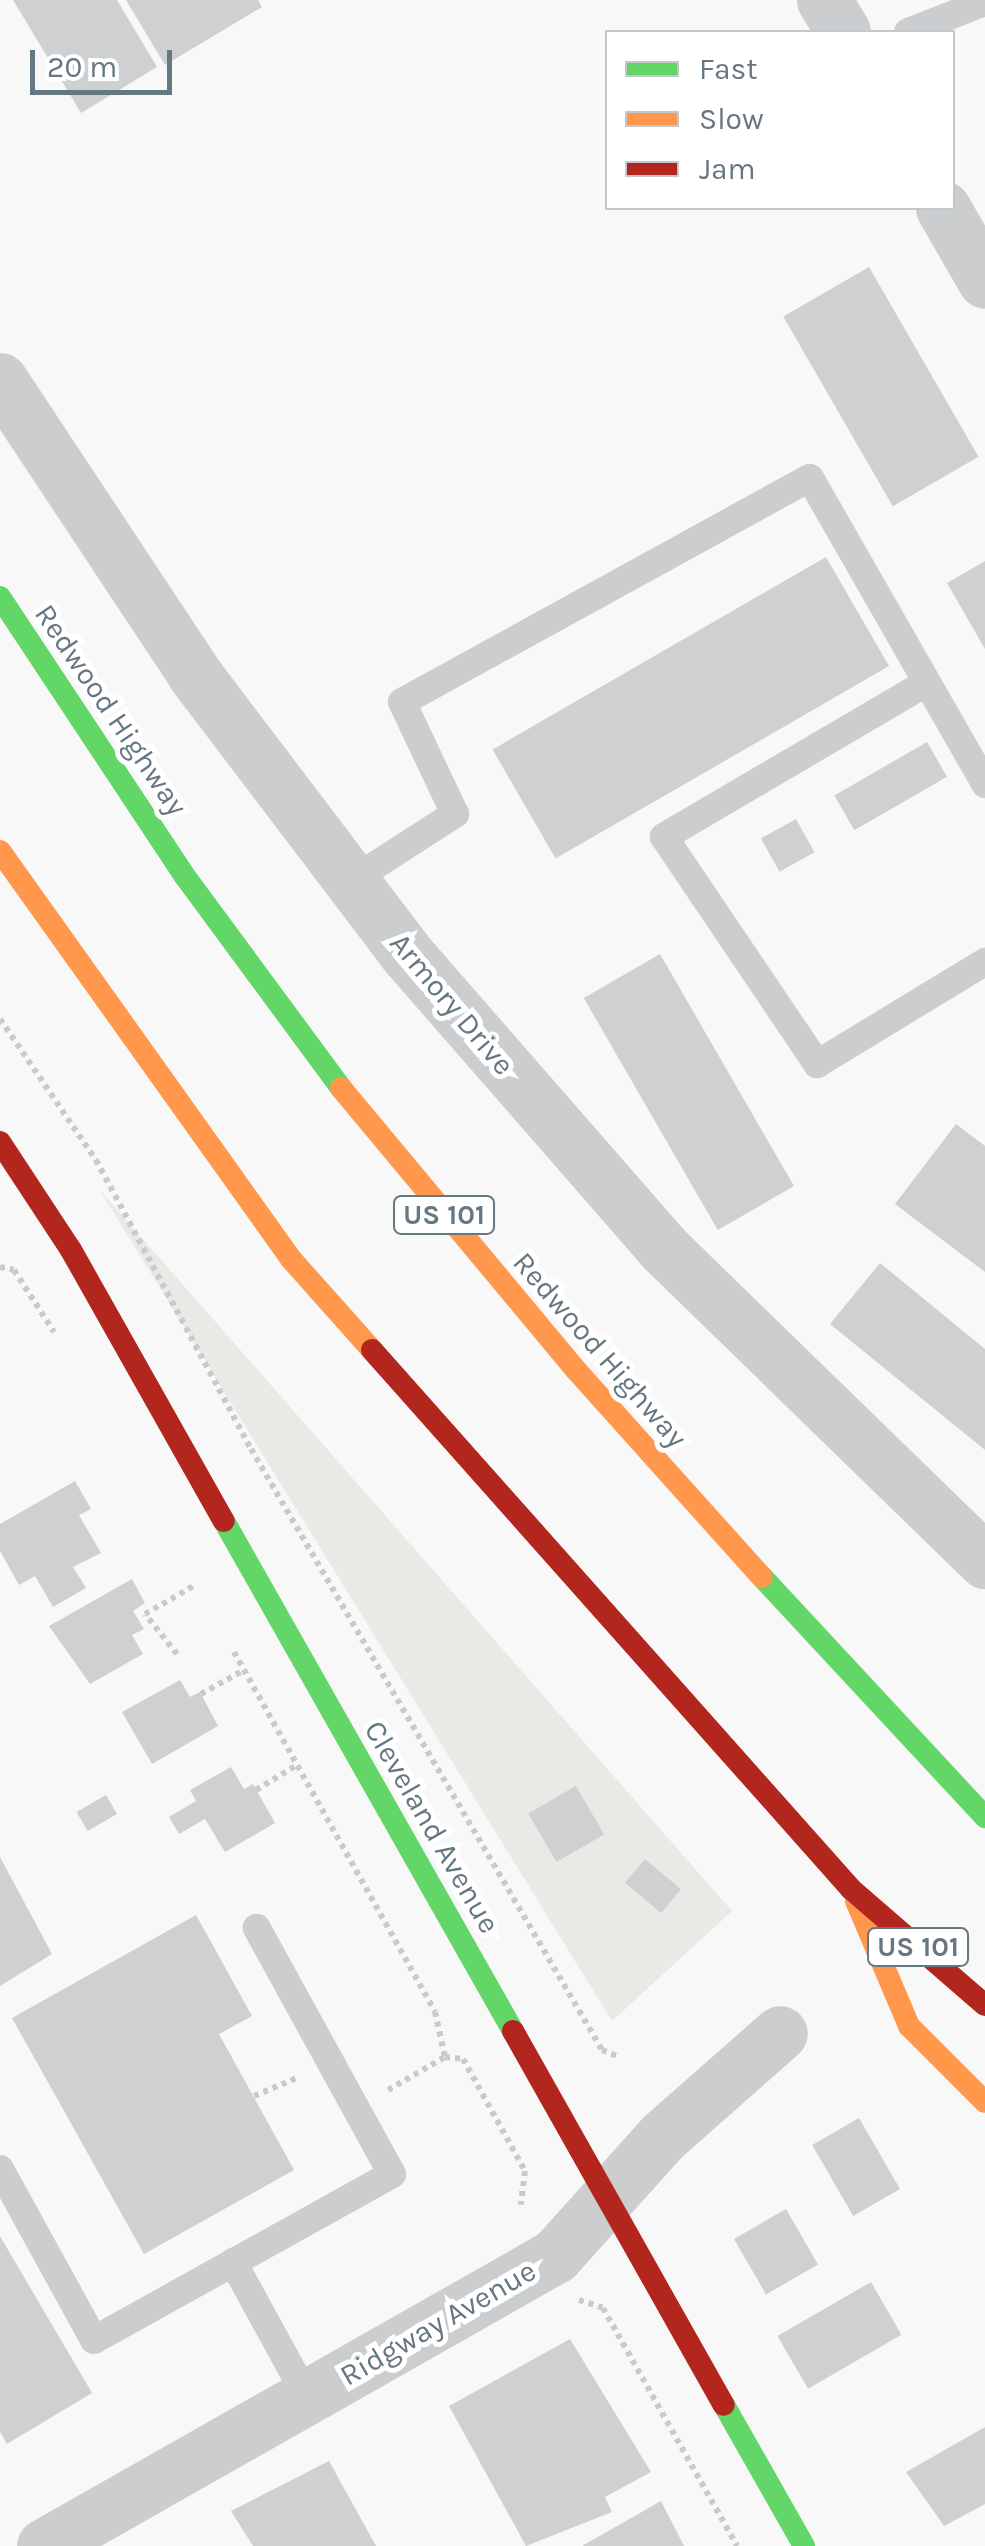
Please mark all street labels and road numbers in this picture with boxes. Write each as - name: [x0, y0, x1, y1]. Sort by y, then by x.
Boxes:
- street label: Redwood Highway: [27, 597, 195, 823]
- street label: Armory Drive: [382, 926, 522, 1082]
- road number: US 101: [392, 1192, 496, 1238]
- street label: Redwood Highway: [505, 1245, 695, 1455]
- street label: Cleveland Avenue: [357, 1714, 507, 1940]
- road number: US 101: [866, 1924, 970, 1970]
- street label: Ridgway Avenue: [334, 2252, 542, 2394]

